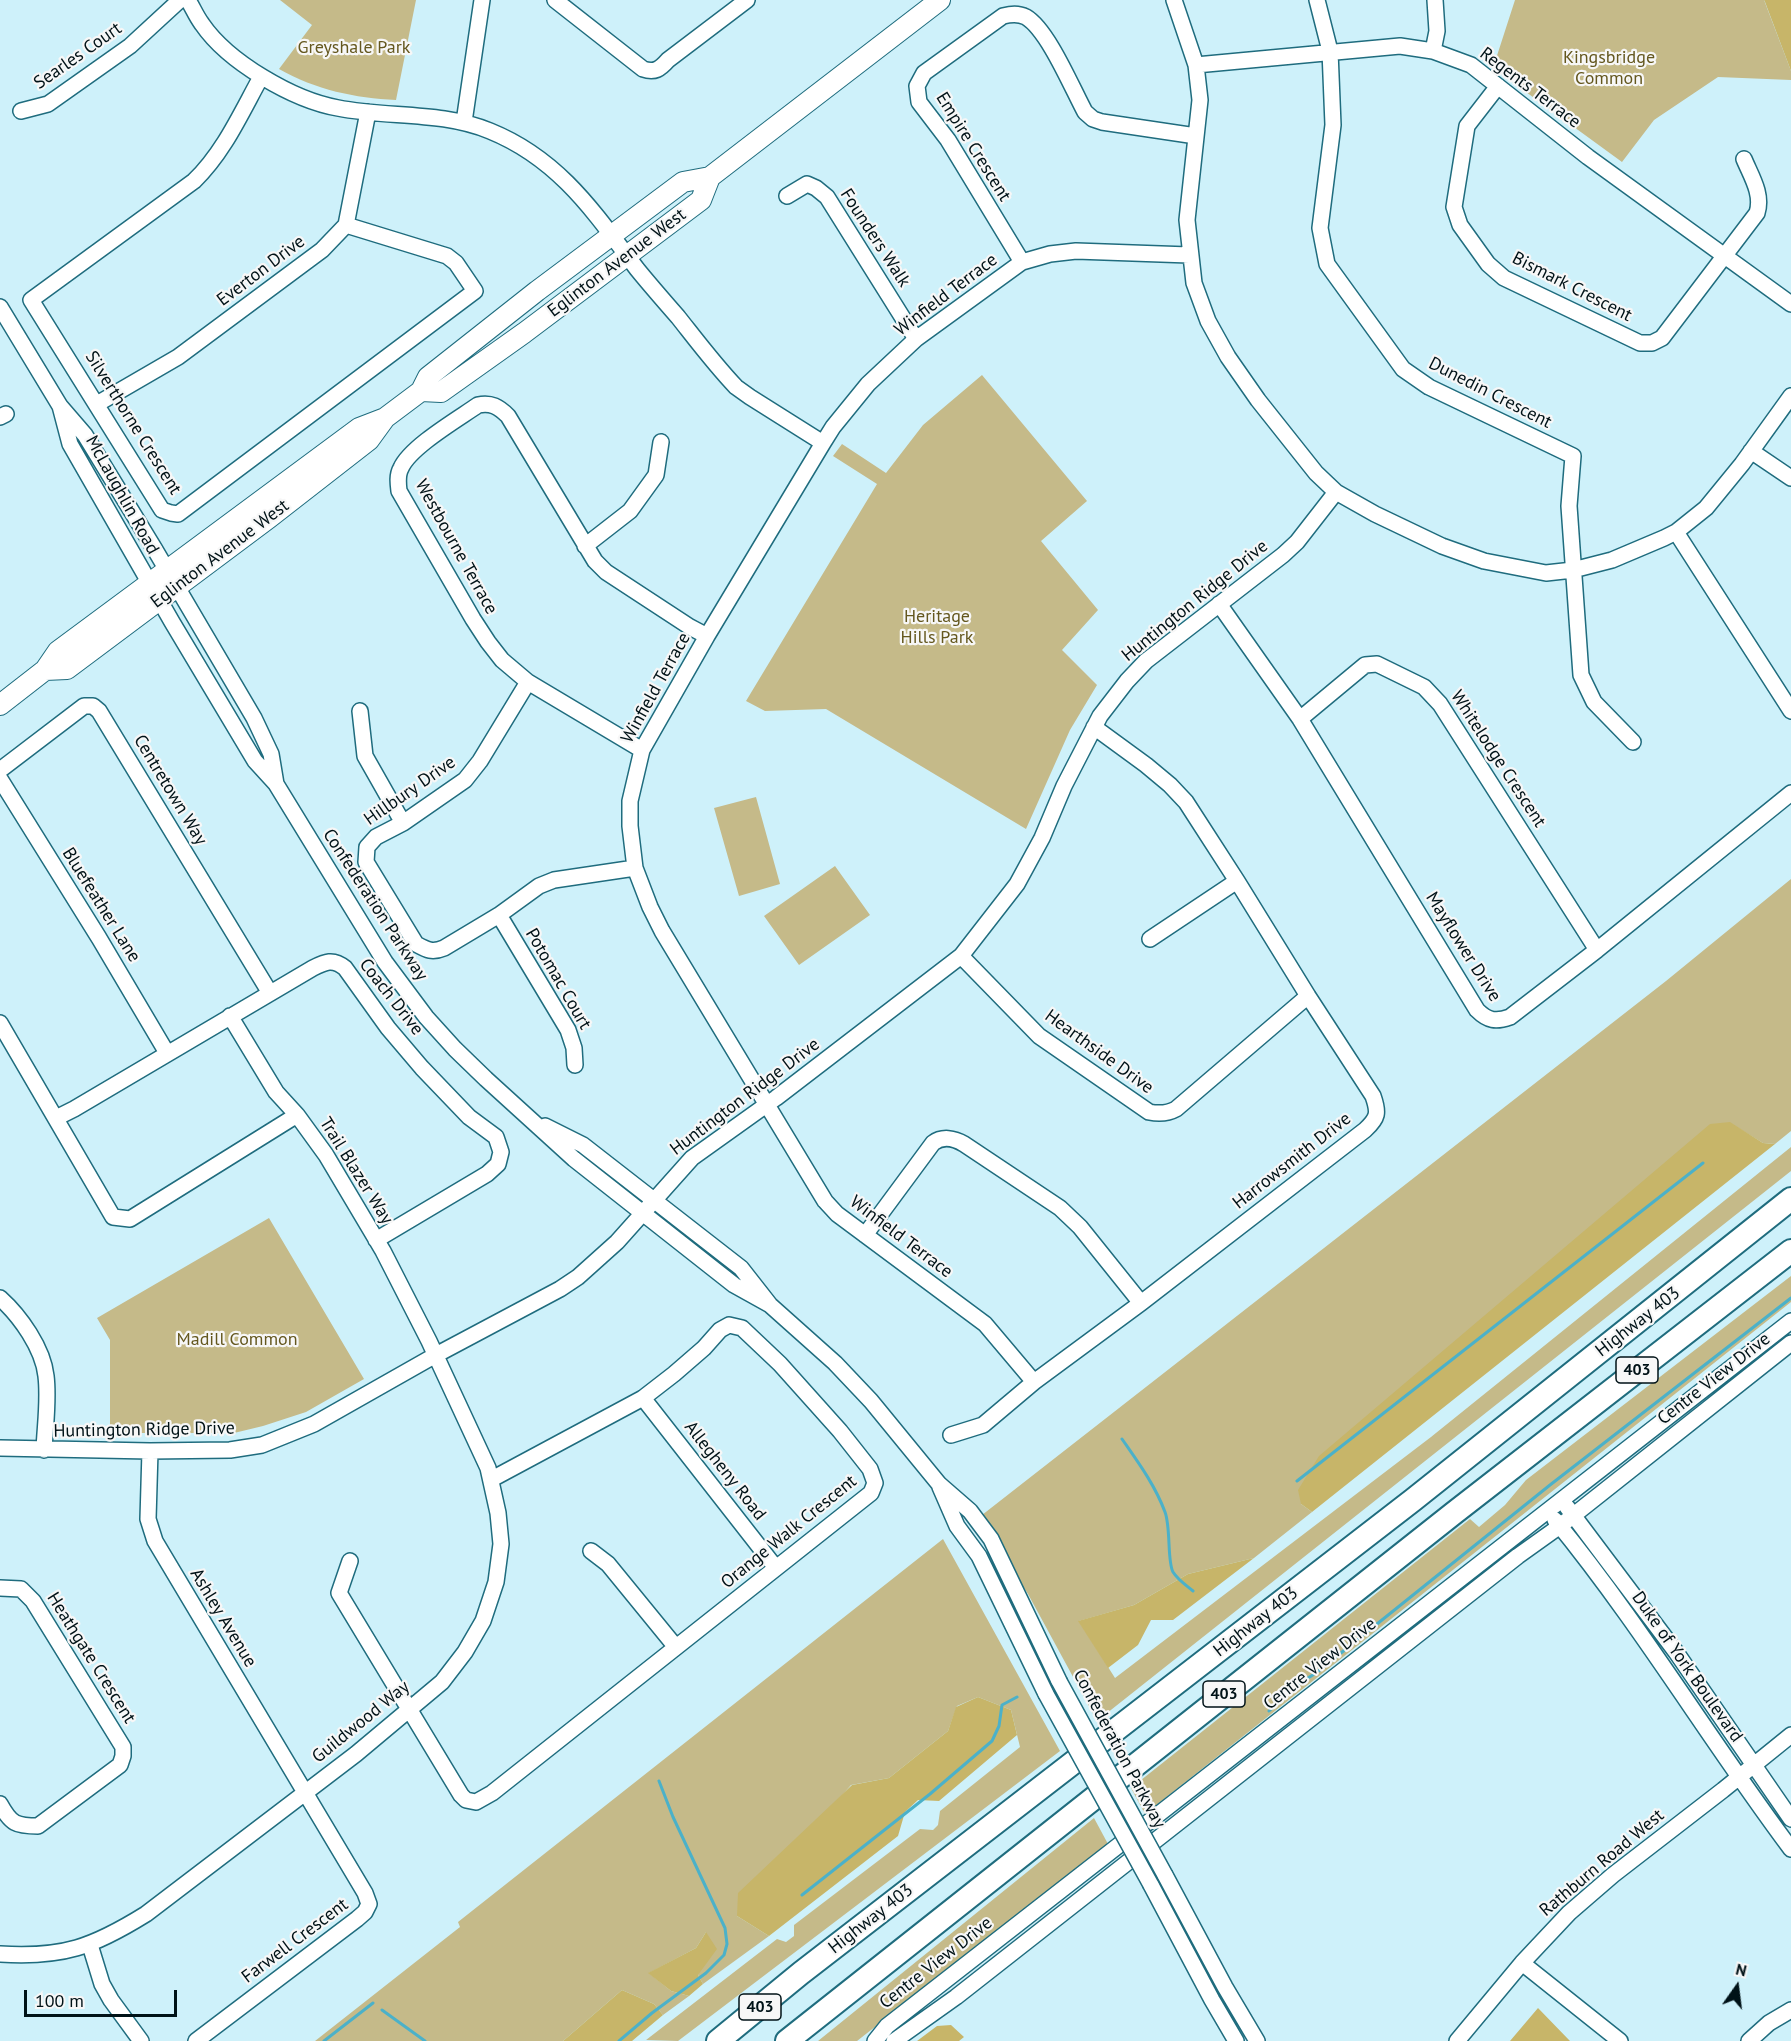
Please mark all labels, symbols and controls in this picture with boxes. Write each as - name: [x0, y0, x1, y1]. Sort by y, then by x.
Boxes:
- street label: Searles Court: [30, 18, 126, 94]
- park label: Greyshale Park: [298, 37, 410, 59]
- street label: Regents Terrace: [1475, 43, 1585, 133]
- park label: Kingsbridge Common: [1563, 47, 1655, 90]
- street label: Empire Crescent: [931, 88, 1015, 206]
- street label: Founders Walk: [835, 185, 915, 291]
- street label: Eglinton Avenue West: [544, 204, 690, 322]
- street label: Everton Drive: [213, 231, 309, 311]
- street label: Bismark Crescent: [1508, 248, 1636, 326]
- street label: Winfield Terrace: [890, 249, 1002, 341]
- street label: Silverthorne Crescent: [80, 347, 186, 499]
- street label: Dunedin Crescent: [1425, 353, 1555, 433]
- street label: McLaughlin Road: [80, 432, 164, 558]
- street label: Westbourne Terrace: [410, 476, 502, 618]
- street label: Eglinton Avenue West: [147, 495, 293, 613]
- street label: Huntington Ridge Drive: [1118, 536, 1272, 666]
- park label: Heritage Hills Park: [901, 606, 973, 648]
- street label: Winfield Terrace: [617, 629, 695, 747]
- street label: Whitelodge Crescent: [1446, 687, 1550, 831]
- street label: Centretown Way: [129, 731, 211, 849]
- street label: Hillbury Drive: [360, 752, 460, 830]
- street label: Confederation Parkway: [318, 825, 432, 985]
- street label: Bluefeather Lane: [57, 844, 145, 966]
- street label: Mayflower Drive: [1421, 888, 1505, 1006]
- street label: Potomac Court: [520, 925, 596, 1033]
- street label: Coach Drive: [354, 954, 428, 1040]
- street label: Hearthside Drive: [1040, 1005, 1158, 1099]
- street label: Huntington Ridge Drive: [666, 1034, 824, 1160]
- street label: Harrowsmith Drive: [1229, 1108, 1355, 1214]
- street label: Trail Blazer Way: [315, 1114, 397, 1228]
- street label: Winfield Terrace: [845, 1191, 957, 1283]
- street label: Highway 403: [1591, 1282, 1685, 1362]
- street label: Centre View Drive: [1653, 1328, 1775, 1430]
- park label: Madill Common: [176, 1329, 298, 1351]
- road number: 403: [1616, 1357, 1658, 1383]
- street label: Allegheny Road: [680, 1417, 770, 1525]
- street label: Huntington Ridge Drive: [53, 1418, 235, 1442]
- street label: Orange Walk Crescent: [717, 1471, 861, 1593]
- street label: Ashley Avenue: [185, 1565, 261, 1671]
- street label: Highway 403: [1209, 1582, 1303, 1662]
- street label: Duke of York Boulevard: [1627, 1588, 1747, 1746]
- street label: Heathgate Crescent: [42, 1589, 140, 1727]
- street label: Centre View Drive: [1259, 1613, 1381, 1715]
- street label: Confederation Parkway: [1068, 1666, 1170, 1832]
- street label: Guildwood Way: [308, 1676, 414, 1768]
- road number: 403: [1203, 1681, 1245, 1707]
- street label: Rathburn Road West: [1536, 1805, 1668, 1921]
- street label: Highway 403: [824, 1879, 918, 1959]
- street label: Farwell Crescent: [238, 1894, 352, 1988]
- street label: Centre View Drive: [875, 1912, 997, 2014]
- north arrow: [1707, 1957, 1767, 2017]
- text: N: [1734, 1959, 1749, 1981]
- scale bar: [27, 1978, 180, 2016]
- text: 100 m: [35, 1989, 84, 2012]
- road number: 403: [739, 1994, 781, 2020]

